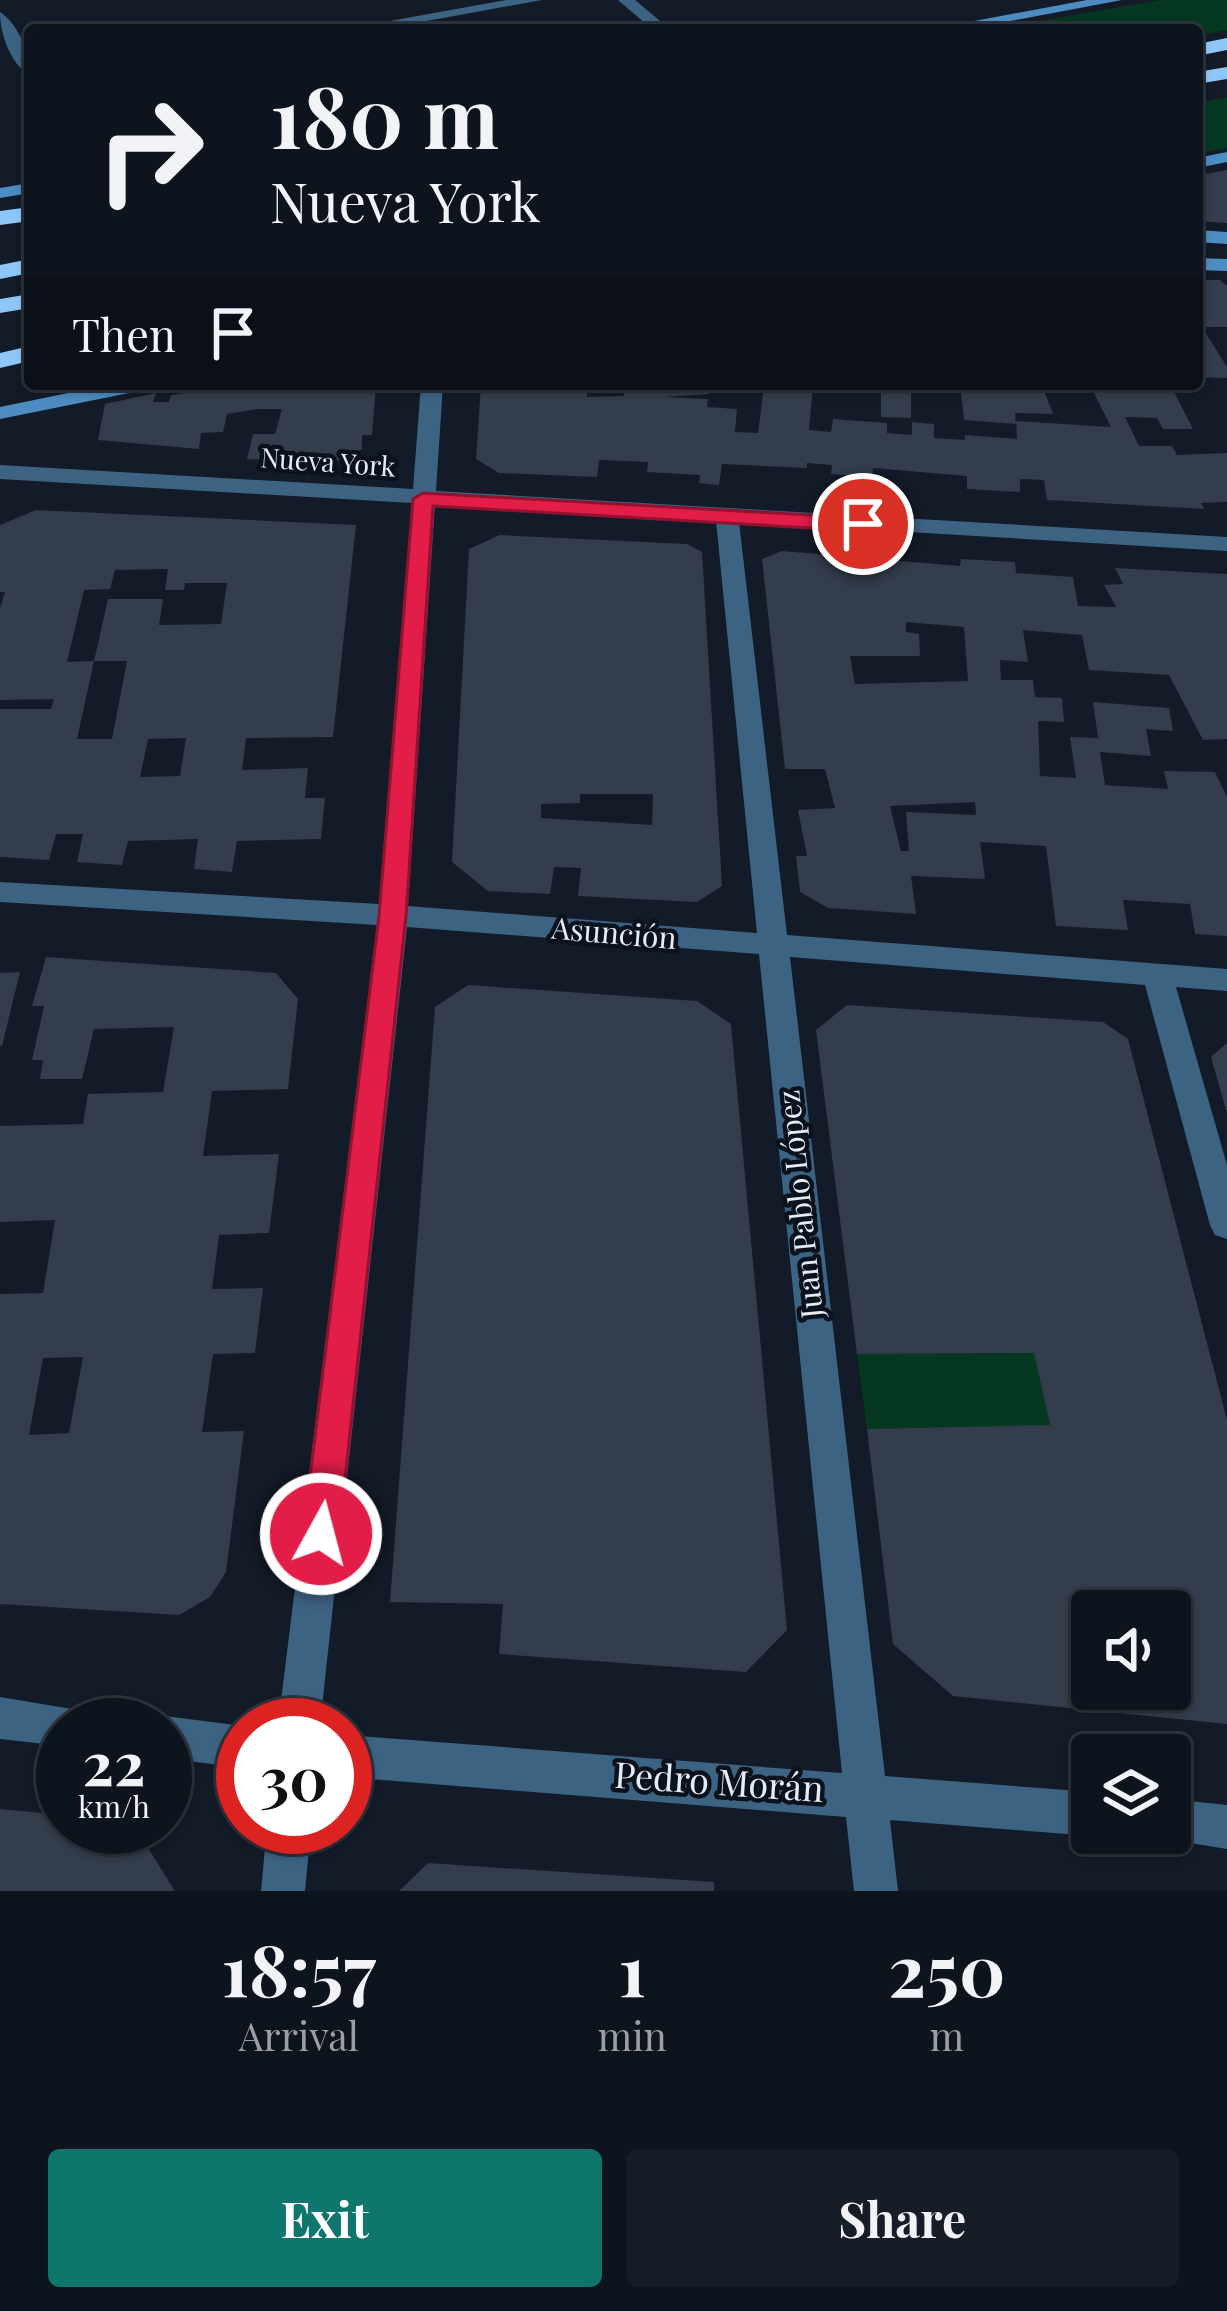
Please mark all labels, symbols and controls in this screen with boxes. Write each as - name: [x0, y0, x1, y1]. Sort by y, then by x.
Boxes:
- text: 180 m: [270, 58, 499, 170]
- icon: right: [72, 72, 228, 228]
- text: Nueva York: [270, 165, 540, 237]
- icon: arrive: [200, 300, 266, 366]
- text: Then: [72, 303, 176, 363]
- street label: Nueva York: [259, 438, 397, 484]
- pin: [812, 473, 914, 575]
- icon: arrive: [830, 491, 896, 557]
- street label: Asunción: [549, 907, 678, 957]
- street label: Juan Pablo López: [767, 1088, 831, 1321]
- position arrow: [258, 1471, 384, 1597]
- map controls: [1071, 1590, 1191, 1854]
- button: sound: [1071, 1590, 1191, 1710]
- speed limit sign: 30: [216, 1698, 372, 1854]
- text: 22: [83, 1721, 145, 1801]
- button: layers: [1071, 1734, 1191, 1854]
- street label: Pedro Morán: [613, 1749, 825, 1811]
- text: km/h: [78, 1786, 150, 1826]
- text: 18:57: [221, 1919, 376, 2015]
- text: 1: [618, 1919, 646, 2015]
- text: 250: [888, 1919, 1006, 2015]
- text: Arrival: [239, 2009, 359, 2061]
- text: min: [598, 2009, 667, 2061]
- text: m: [930, 2009, 964, 2061]
- button: Exit: [48, 2149, 602, 2287]
- button: Share: [626, 2149, 1179, 2287]

